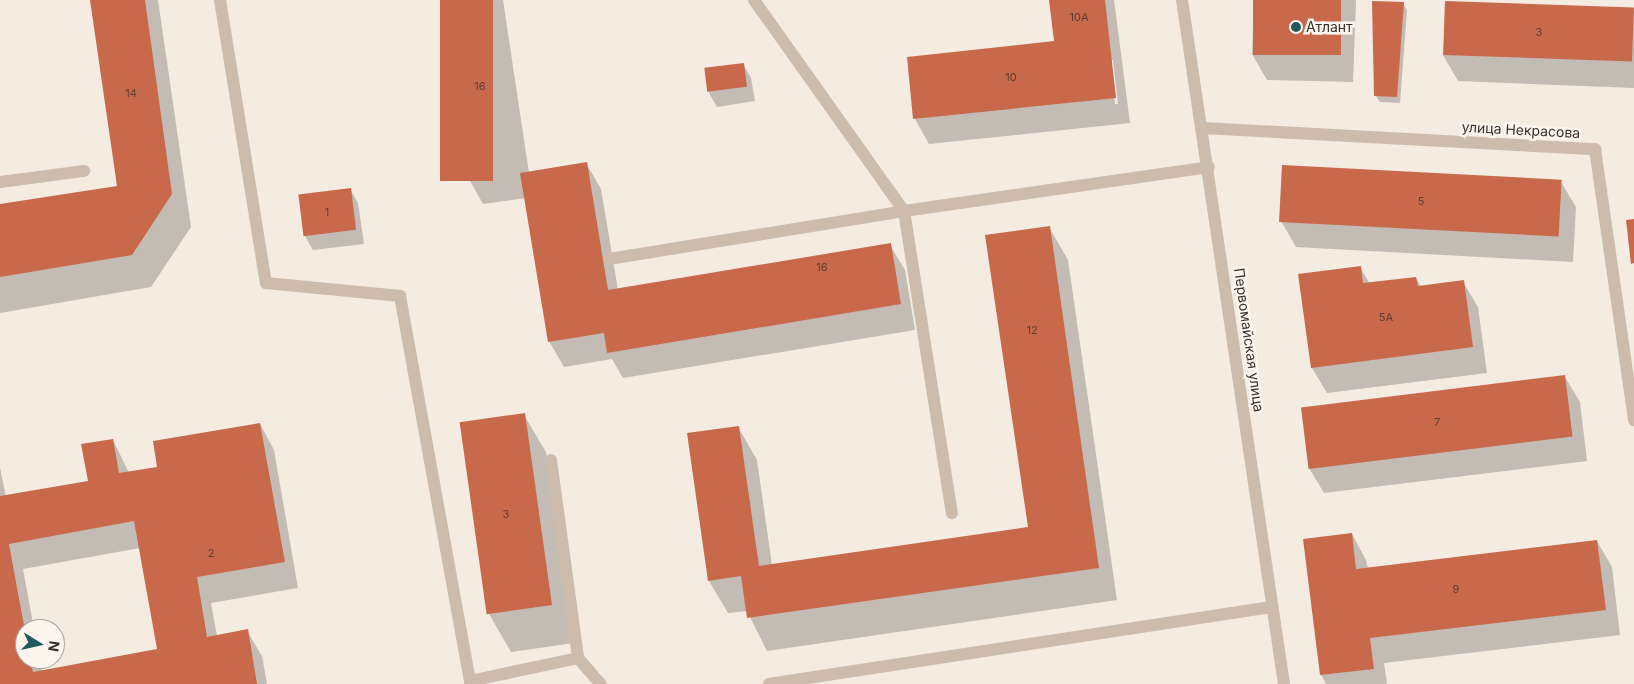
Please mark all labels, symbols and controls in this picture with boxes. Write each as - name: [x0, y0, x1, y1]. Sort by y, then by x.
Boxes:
- house number: 10А: [1069, 10, 1089, 24]
- place label: Атлант: [1306, 19, 1353, 35]
- marker: Атлант: [1290, 21, 1302, 33]
- house number: 3: [1536, 25, 1542, 39]
- house number: 10: [1005, 70, 1017, 84]
- house number: 16: [474, 79, 486, 93]
- house number: 14: [125, 86, 137, 100]
- street label: улица Некрасова: [1461, 119, 1581, 141]
- house number: 5: [1418, 194, 1424, 208]
- house number: 1: [325, 205, 329, 219]
- house number: 16: [816, 260, 828, 274]
- street label: Первомайская улица: [1231, 267, 1267, 413]
- house number: 5А: [1379, 310, 1393, 324]
- house number: 12: [1026, 323, 1038, 337]
- house number: 7: [1434, 415, 1440, 429]
- house number: 3: [503, 507, 509, 521]
- house number: 2: [208, 546, 214, 560]
- house number: 9: [1453, 582, 1459, 596]
- north arrow: [15, 619, 65, 669]
- text: N: [45, 640, 64, 653]

